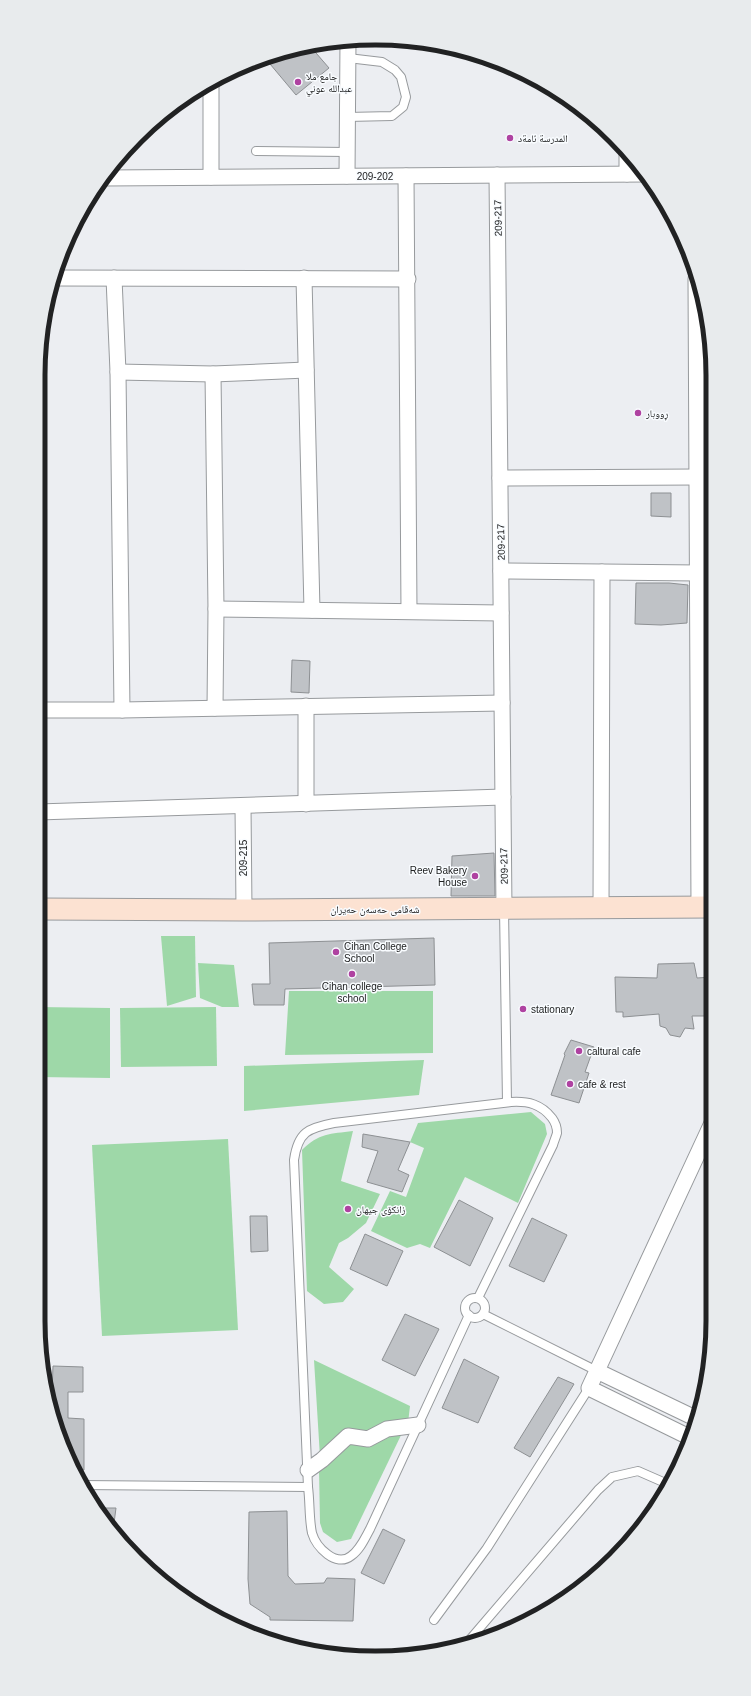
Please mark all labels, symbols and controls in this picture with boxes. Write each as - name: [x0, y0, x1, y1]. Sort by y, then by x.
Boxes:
- place label: جامع ملا عبدالله عوني: [306, 71, 352, 96]
- marker: جامع ملا عبدالله عوني: [293, 77, 303, 87]
- marker: المدرسة ئامةد: [505, 133, 515, 143]
- place label: المدرسة ئامةد: [518, 133, 568, 144]
- street label: 209-202: [357, 171, 394, 182]
- street label: 209-217: [492, 199, 504, 236]
- marker: ڕووبار: [633, 408, 643, 418]
- place label: ڕووبار: [645, 408, 669, 421]
- street label: 209-217: [495, 523, 507, 560]
- street label: 209-215: [238, 839, 249, 876]
- street label: 209-217: [498, 847, 510, 884]
- place label: Reev Bakery House: [410, 865, 467, 888]
- marker: Reev Bakery House: [470, 871, 480, 881]
- street label: شەقامی حەسەن حەیران: [330, 904, 420, 916]
- place label: Cihan College School: [344, 941, 407, 964]
- marker: Cihan College School: [331, 947, 341, 957]
- marker: Cihan college school: [347, 969, 357, 979]
- place label: Cihan college school: [322, 981, 383, 1004]
- marker: stationary: [518, 1004, 528, 1014]
- place label: stationary: [531, 1004, 574, 1015]
- marker: caltural cafe: [574, 1046, 584, 1056]
- place label: caltural cafe: [587, 1046, 641, 1057]
- marker: cafe & rest: [565, 1079, 575, 1089]
- place label: cafe & rest: [578, 1079, 626, 1090]
- marker: زانکۆی جیھان: [343, 1204, 353, 1214]
- place label: زانکۆی جیھان: [356, 1204, 406, 1216]

